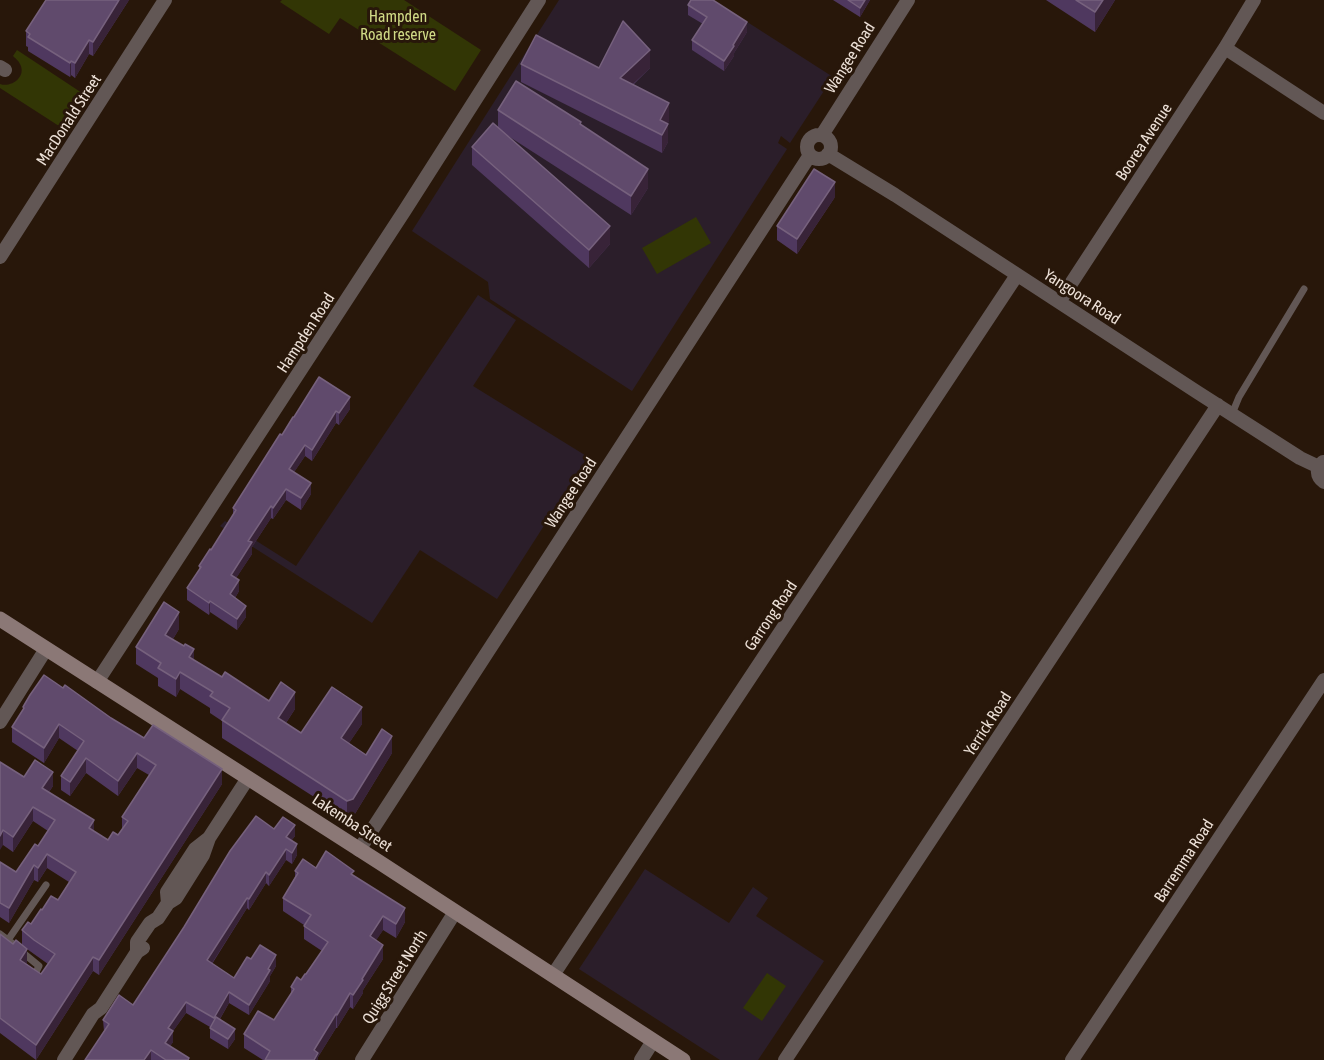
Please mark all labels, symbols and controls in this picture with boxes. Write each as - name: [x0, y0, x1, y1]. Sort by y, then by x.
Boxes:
- park label: Hampden Road reserve: [360, 7, 436, 45]
- street label: Wangee Road: [821, 19, 879, 97]
- street label: MacDonald Street: [32, 71, 106, 169]
- street label: Boorea Avenue: [1112, 100, 1176, 184]
- street label: Yangoora Road: [1040, 265, 1124, 329]
- street label: Hampden Road: [273, 290, 339, 376]
- street label: Wangee Road: [541, 454, 601, 532]
- street label: Garrong Road: [741, 577, 801, 655]
- street label: Yerrick Road: [960, 688, 1016, 760]
- street label: Lakemba Street: [308, 790, 396, 856]
- street label: Barremma Road: [1150, 816, 1218, 906]
- street label: Quigg Street North: [358, 926, 432, 1028]

